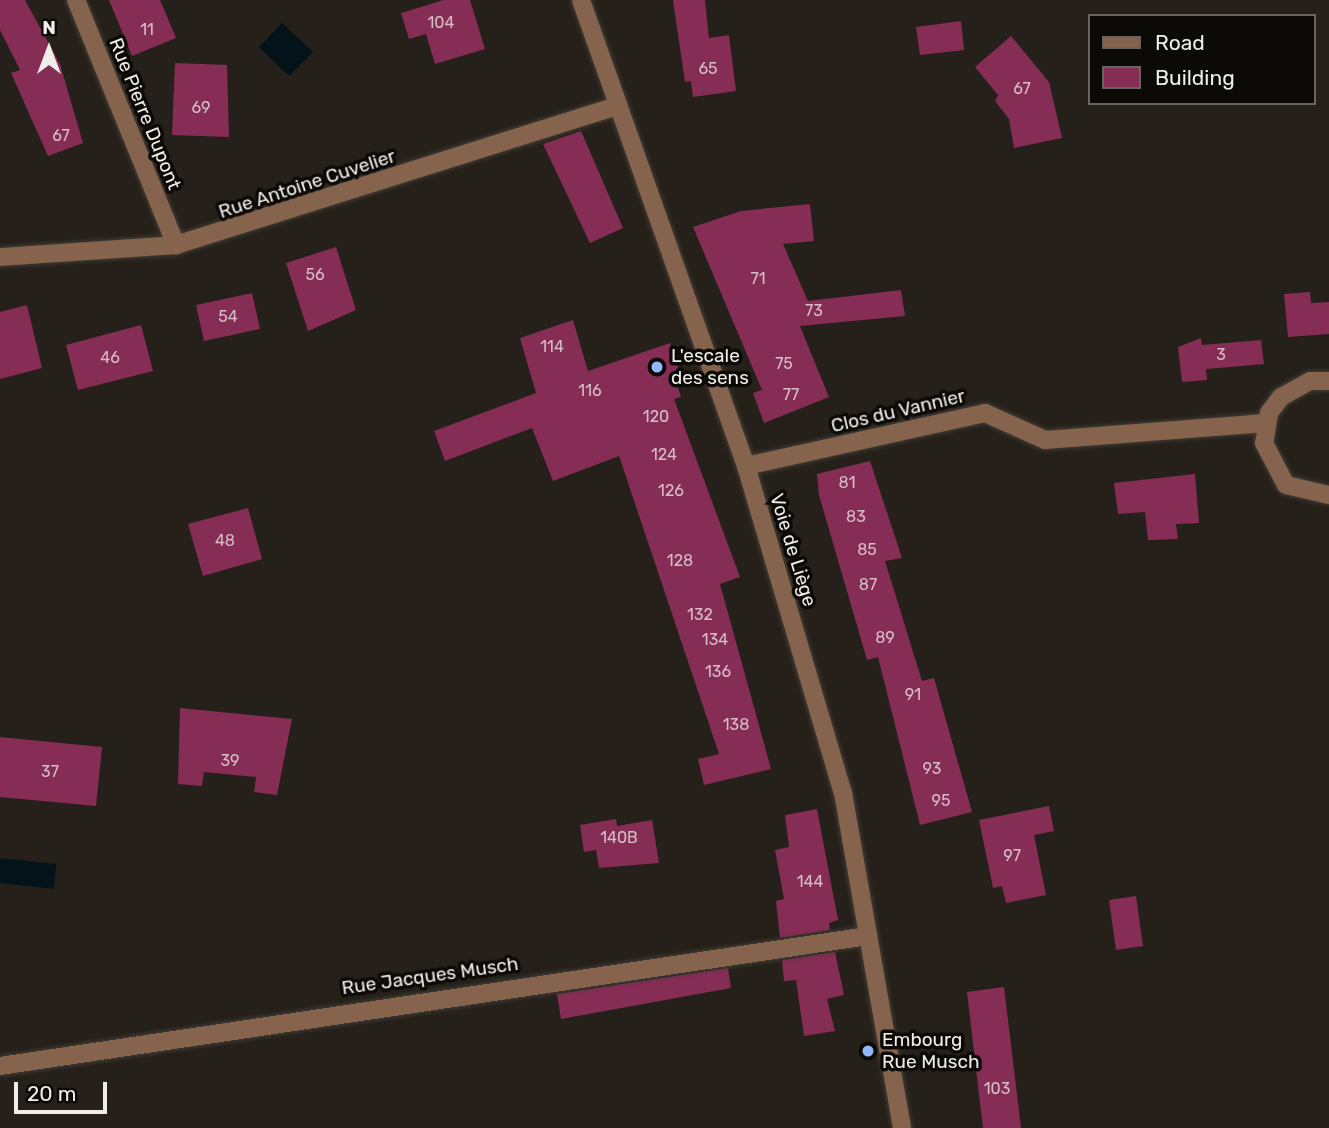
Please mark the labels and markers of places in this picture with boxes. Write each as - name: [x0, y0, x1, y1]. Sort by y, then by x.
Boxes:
- place label: L'escale des sens: [671, 345, 749, 389]
- marker: L'escale des sens: [649, 359, 665, 375]
- place label: Embourg Rue Musch: [882, 1029, 979, 1073]
- marker: Embourg Rue Musch: [860, 1043, 876, 1059]

